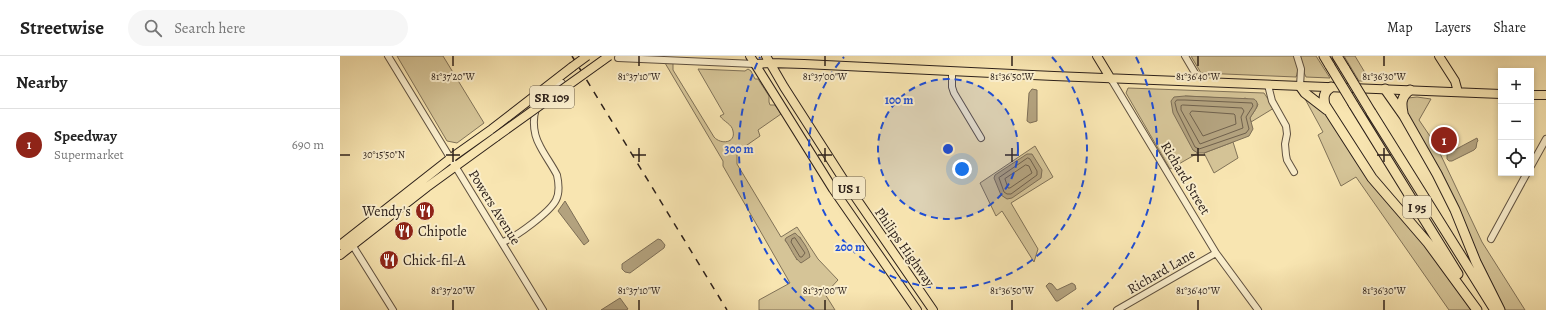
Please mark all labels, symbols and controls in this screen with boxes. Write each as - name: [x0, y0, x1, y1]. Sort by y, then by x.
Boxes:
- search box: [128, 10, 408, 46]
- text: Streetwise: [20, 15, 104, 41]
- icon: search: [142, 17, 164, 39]
- text: Search here: [174, 18, 245, 38]
- text: Map: [1387, 18, 1413, 37]
- text: Layers: [1435, 18, 1471, 37]
- text: Share: [1493, 18, 1526, 37]
- map controls: [1498, 68, 1534, 176]
- button: +: [1498, 68, 1534, 104]
- text: 81°37'20"W: [431, 70, 476, 83]
- text: 81°37'10"W: [618, 70, 661, 83]
- text: 81°37'00"W: [803, 70, 848, 83]
- text: 81°36'50"W: [990, 70, 1035, 83]
- text: 81°36'40"W: [1176, 70, 1221, 83]
- text: 81°36'30"W: [1362, 70, 1406, 83]
- text: Nearby: [16, 71, 67, 94]
- road number: SR 109: [530, 86, 574, 108]
- text: 100 m: [885, 92, 913, 108]
- button: −: [1498, 104, 1534, 140]
- pin: 1: [1431, 125, 1457, 155]
- text: Speedway: [54, 126, 117, 146]
- text: 1: [27, 136, 31, 153]
- text: 690 m: [292, 136, 324, 153]
- street label: Richard Street: [1156, 138, 1215, 219]
- button: locate: [1498, 140, 1534, 176]
- text: 300 m: [724, 141, 754, 157]
- centre of rings: [941, 142, 955, 156]
- text: Supermarket: [54, 146, 124, 163]
- text: 30°15'50"N: [363, 148, 405, 161]
- your location: [952, 159, 972, 179]
- street label: Powers Avenue: [464, 166, 525, 248]
- road number: US 1: [833, 177, 865, 199]
- road number: I 95: [1403, 196, 1431, 218]
- restaurant icon: Wendy's: [414, 200, 436, 222]
- place label: Wendy's: [361, 202, 411, 221]
- street label: Philips Highway: [870, 204, 939, 291]
- restaurant icon: Chipotle: [393, 220, 415, 242]
- place label: Chipotle: [418, 222, 467, 241]
- text: 200 m: [835, 239, 865, 255]
- street label: Richard Lane: [1124, 244, 1199, 299]
- restaurant icon: Chick-fil-A: [378, 249, 400, 271]
- place label: Chick-fil-A: [403, 251, 466, 270]
- text: 81°37'20"W: [431, 284, 476, 297]
- text: 81°37'10"W: [618, 284, 661, 297]
- text: 81°37'00"W: [803, 284, 848, 297]
- text: 81°36'50"W: [990, 284, 1035, 297]
- text: 81°36'40"W: [1176, 284, 1221, 297]
- text: 81°36'30"W: [1362, 284, 1406, 297]

